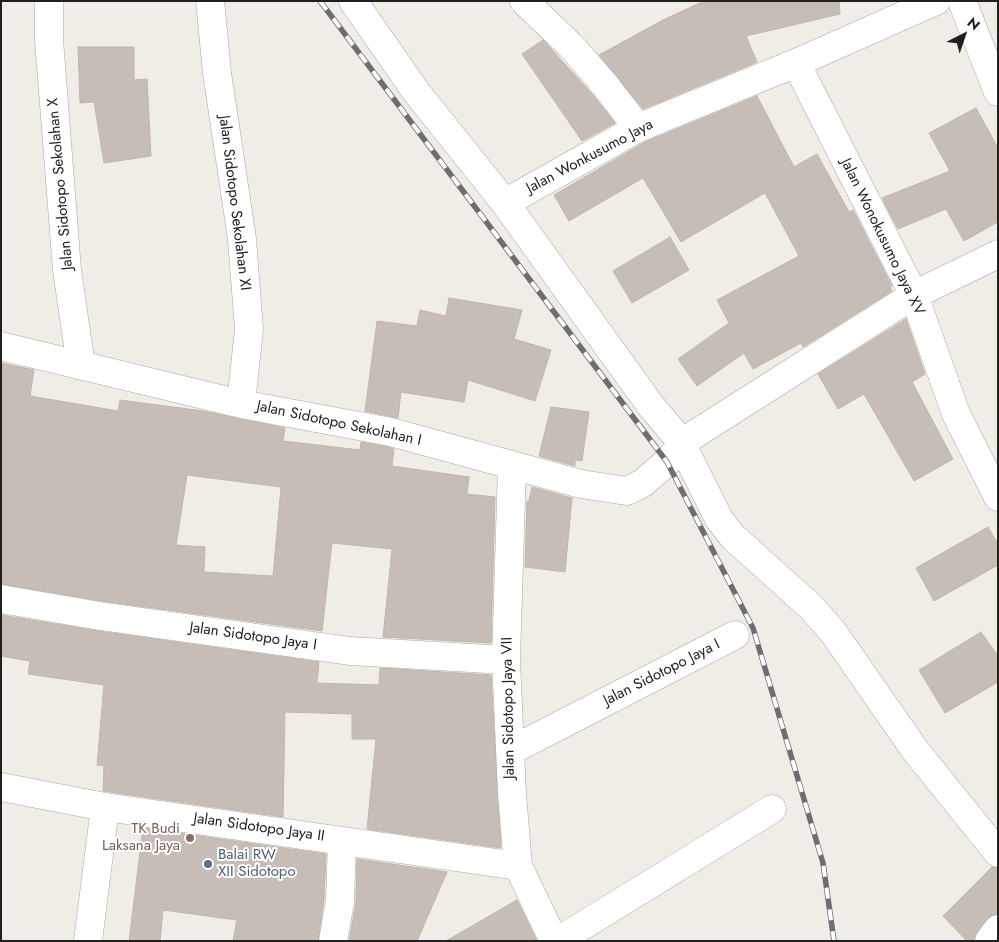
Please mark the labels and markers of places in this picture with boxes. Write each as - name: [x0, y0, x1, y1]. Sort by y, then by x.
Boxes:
- place label: TK Budi Laksana Jaya: [102, 820, 180, 855]
- marker: TK Budi Laksana Jaya: [184, 832, 196, 844]
- place label: Balai RW XII Sidotopo: [218, 846, 296, 881]
- marker: Balai RW XII Sidotopo: [202, 858, 214, 870]

